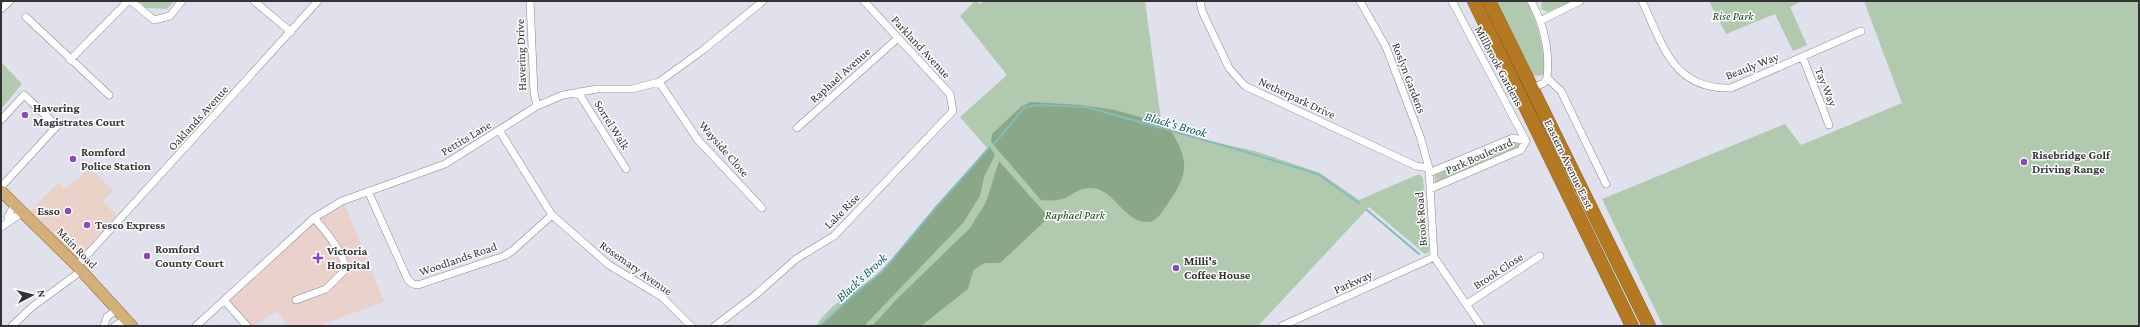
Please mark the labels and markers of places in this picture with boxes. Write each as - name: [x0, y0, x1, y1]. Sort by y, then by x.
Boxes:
- place label: Havering Magistrates Court: [33, 101, 126, 129]
- marker: Havering Magistrates Court: [20, 110, 30, 120]
- place label: Romford Police Station: [81, 145, 151, 173]
- place label: Risebridge Golf Driving Range: [2032, 148, 2111, 176]
- marker: Romford Police Station: [68, 154, 78, 164]
- marker: Risebridge Golf Driving Range: [2019, 157, 2029, 167]
- place label: Esso: [37, 204, 60, 218]
- marker: Esso: [63, 206, 73, 216]
- place label: Tesco Express: [95, 218, 165, 232]
- marker: Tesco Express: [82, 220, 92, 230]
- place label: Romford County Court: [155, 242, 225, 270]
- place label: Victoria Hospital: [326, 244, 371, 272]
- marker: Romford County Court: [142, 251, 152, 261]
- marker: Victoria Hospital: [312, 252, 324, 264]
- place label: Milli's Coffee House: [1184, 254, 1251, 282]
- marker: Milli's Coffee House: [1171, 263, 1181, 273]

